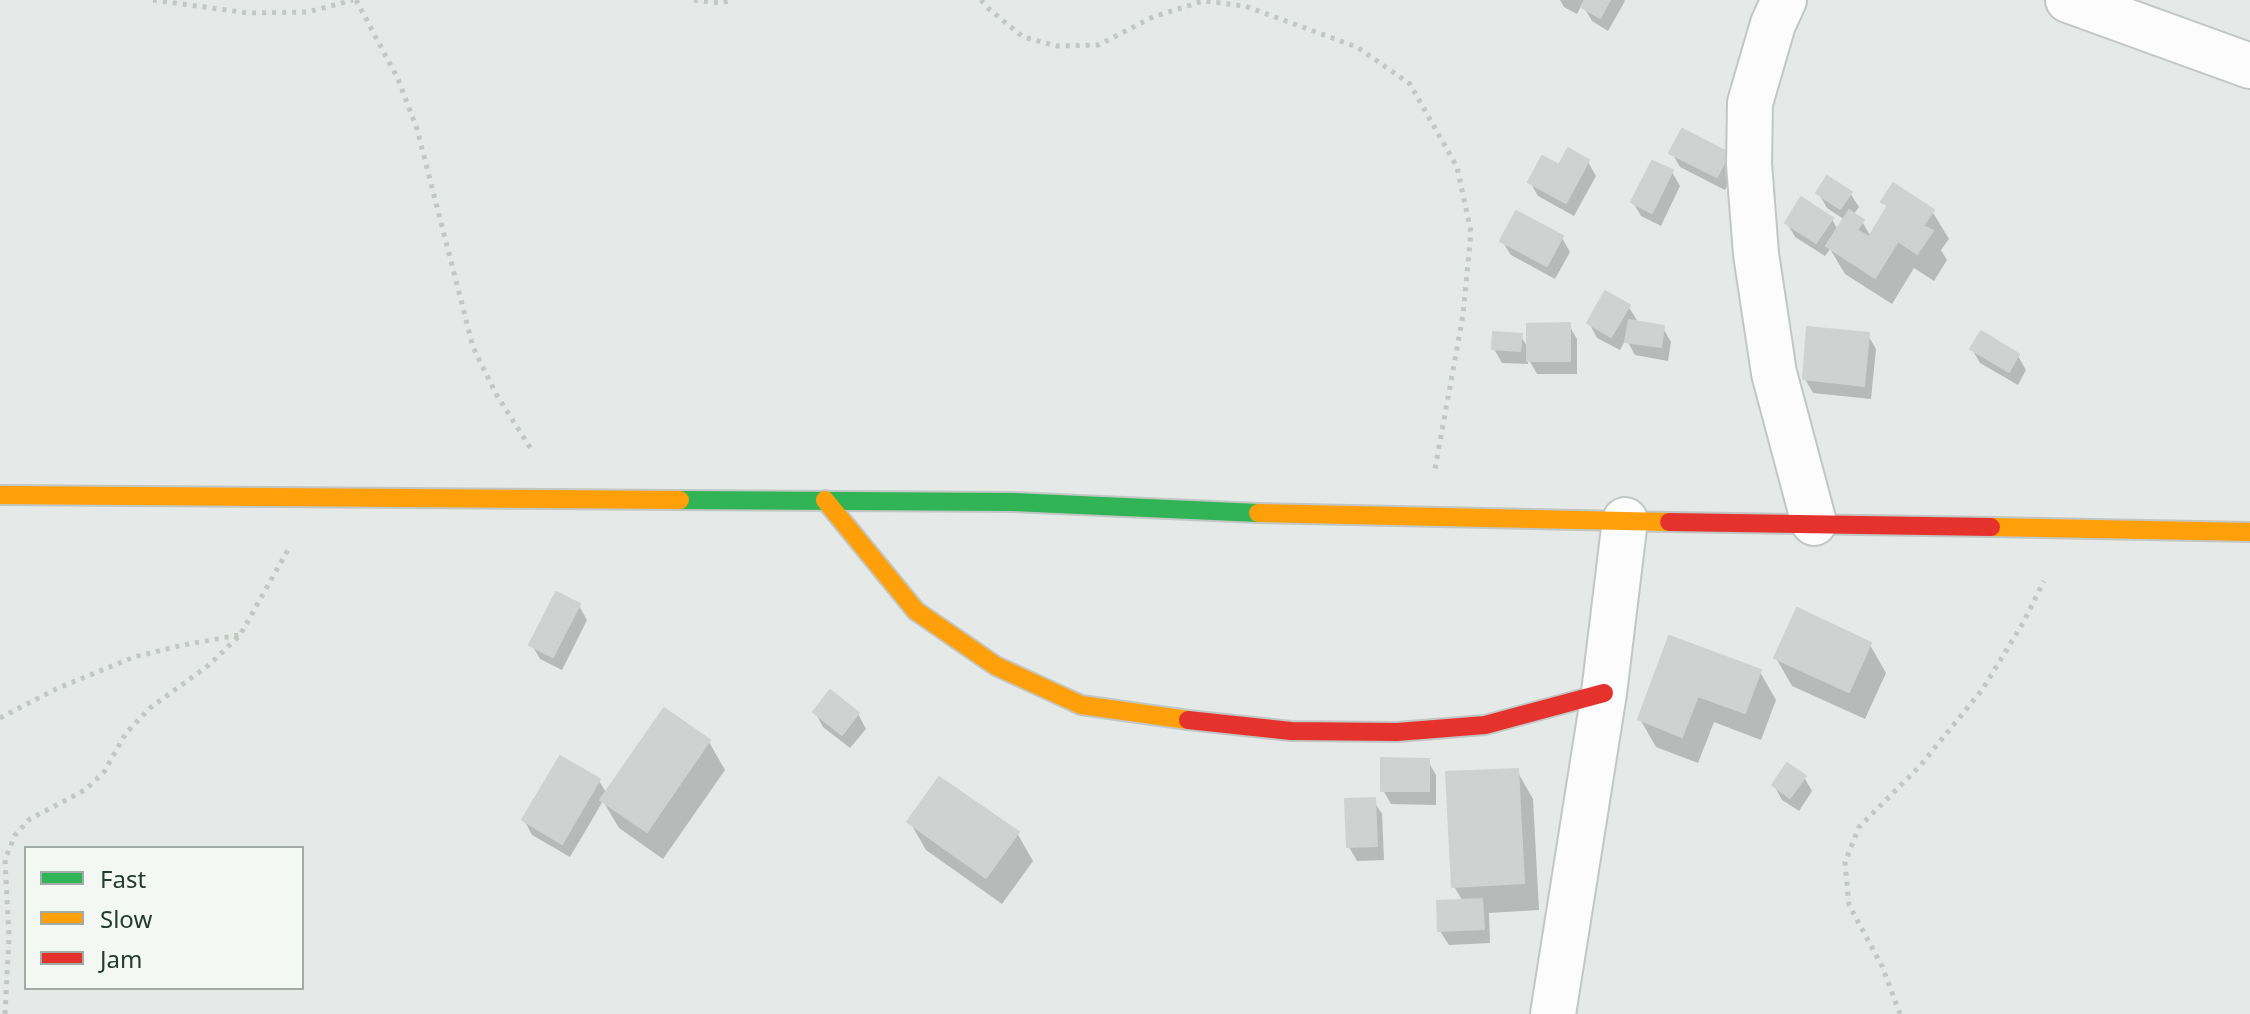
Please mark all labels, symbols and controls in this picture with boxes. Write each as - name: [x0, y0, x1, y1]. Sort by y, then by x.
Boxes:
- legend: [24, 846, 304, 990]
- text: Fast: [100, 862, 146, 895]
- text: Slow: [100, 902, 152, 935]
- text: Jam: [100, 942, 142, 975]

